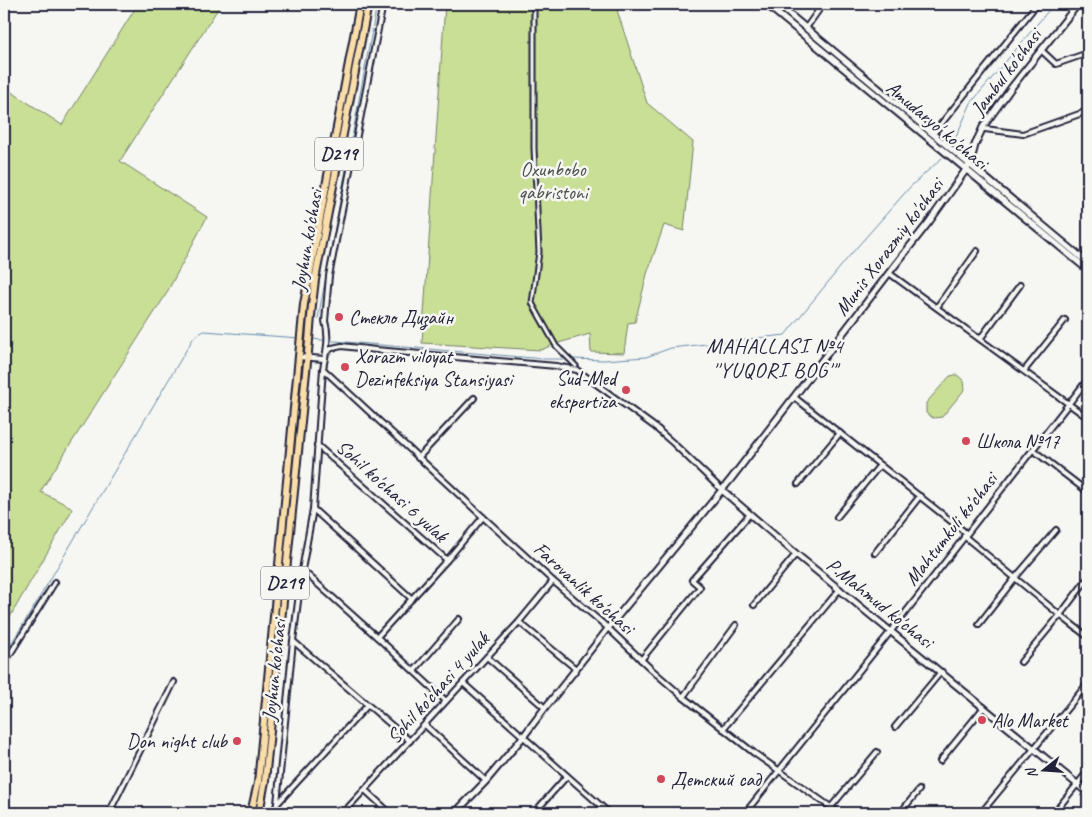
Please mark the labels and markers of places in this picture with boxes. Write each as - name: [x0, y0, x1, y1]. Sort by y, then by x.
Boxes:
- place label: Стекло Дизайн: [349, 305, 455, 331]
- marker: Стекло Дизайн: [333, 311, 345, 323]
- place label: Xorazm viloyat Dezinfeksiya Stansiyasi: [355, 344, 514, 392]
- marker: Xorazm viloyat Dezinfeksiya Stansiyasi: [339, 361, 351, 373]
- place label: Sud-Med ekspertiza: [549, 366, 619, 414]
- marker: Sud-Med ekspertiza: [620, 384, 632, 396]
- place label: Школа №17: [976, 429, 1060, 454]
- marker: Школа №17: [960, 435, 972, 447]
- place label: Alo Market: [992, 708, 1070, 733]
- marker: Alo Market: [976, 714, 988, 726]
- place label: Don night club: [127, 729, 228, 754]
- marker: Don night club: [231, 735, 243, 747]
- place label: Детский сад: [671, 767, 762, 792]
- marker: Детский сад: [655, 773, 667, 785]

